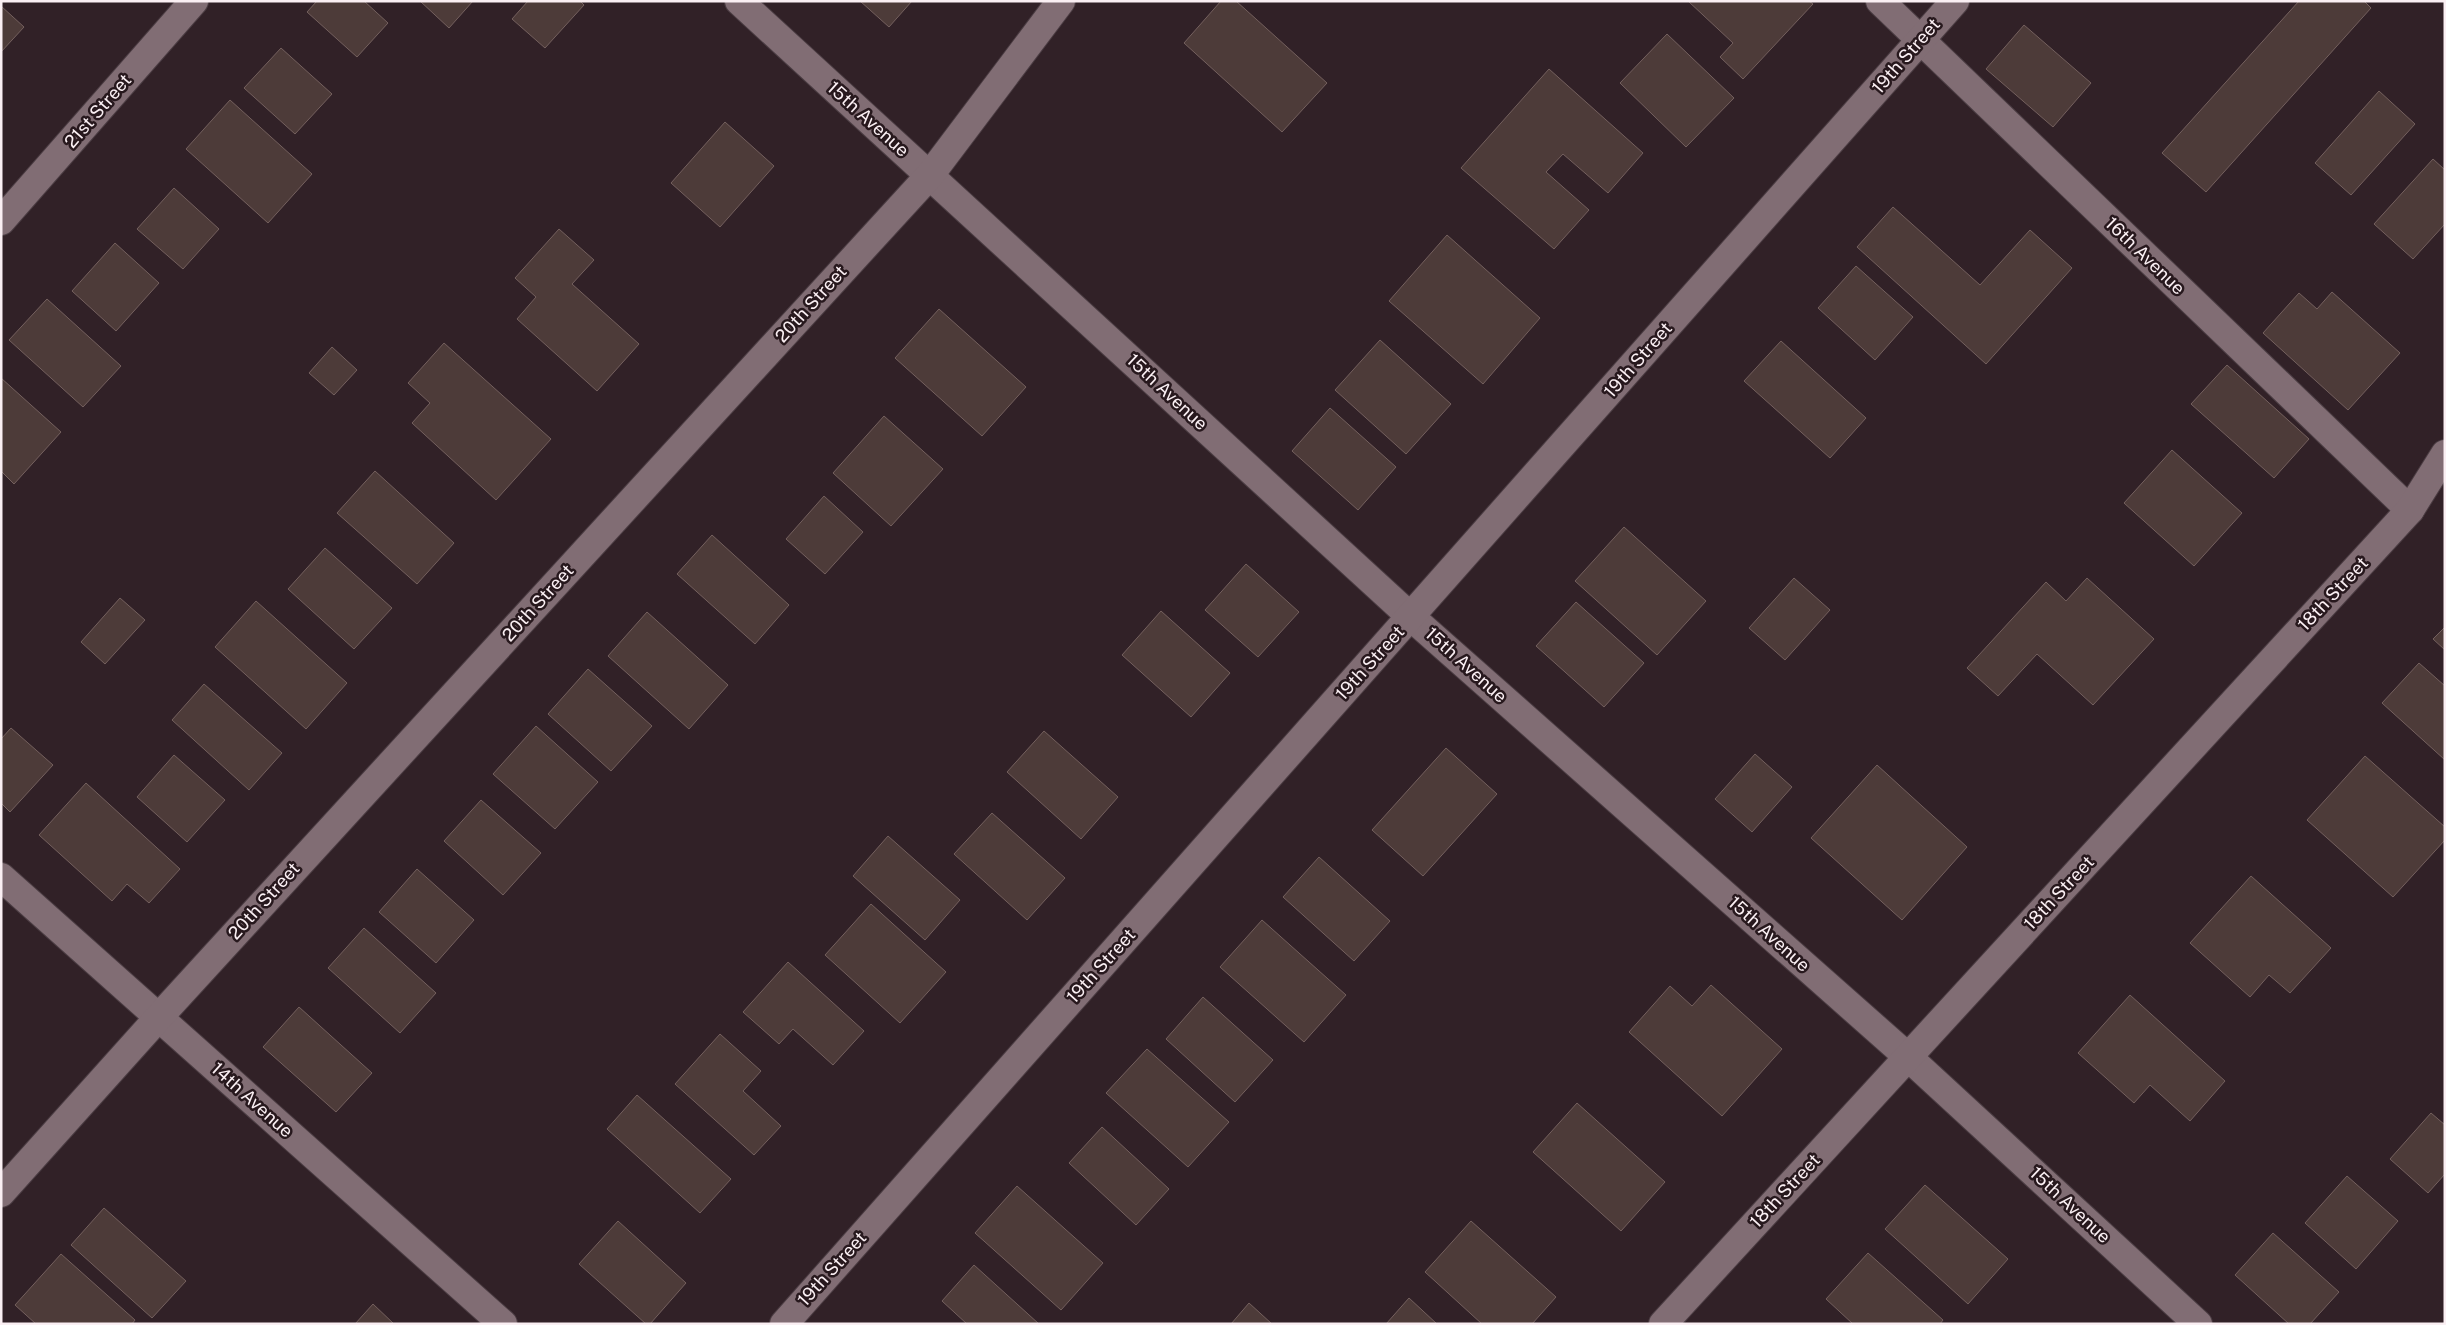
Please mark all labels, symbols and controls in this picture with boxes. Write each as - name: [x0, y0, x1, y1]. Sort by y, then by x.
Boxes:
- street label: 19th Street: [1867, 14, 1944, 98]
- street label: 21st Street: [60, 69, 135, 152]
- street label: 15th Avenue: [823, 77, 913, 161]
- street label: 16th Avenue: [2101, 213, 2189, 299]
- street label: 20th Street: [771, 261, 851, 346]
- street label: 19th Street: [1599, 318, 1676, 402]
- street label: 15th Avenue: [1123, 349, 1212, 434]
- street label: 18th Street: [2293, 552, 2372, 635]
- street label: 20th Street: [498, 560, 578, 645]
- street label: 19th Street: [1331, 621, 1409, 704]
- street label: 15th Avenue: [1421, 623, 1511, 707]
- street label: 18th Street: [2019, 851, 2098, 934]
- street label: 20th Street: [224, 858, 304, 943]
- street label: 15th Avenue: [1724, 892, 1814, 976]
- street label: 19th Street: [1062, 924, 1140, 1007]
- street label: 14th Avenue: [207, 1058, 297, 1142]
- street label: 18th Street: [1745, 1149, 1824, 1232]
- street label: 15th Avenue: [2026, 1162, 2115, 1247]
- street label: 19th Street: [793, 1227, 871, 1310]

